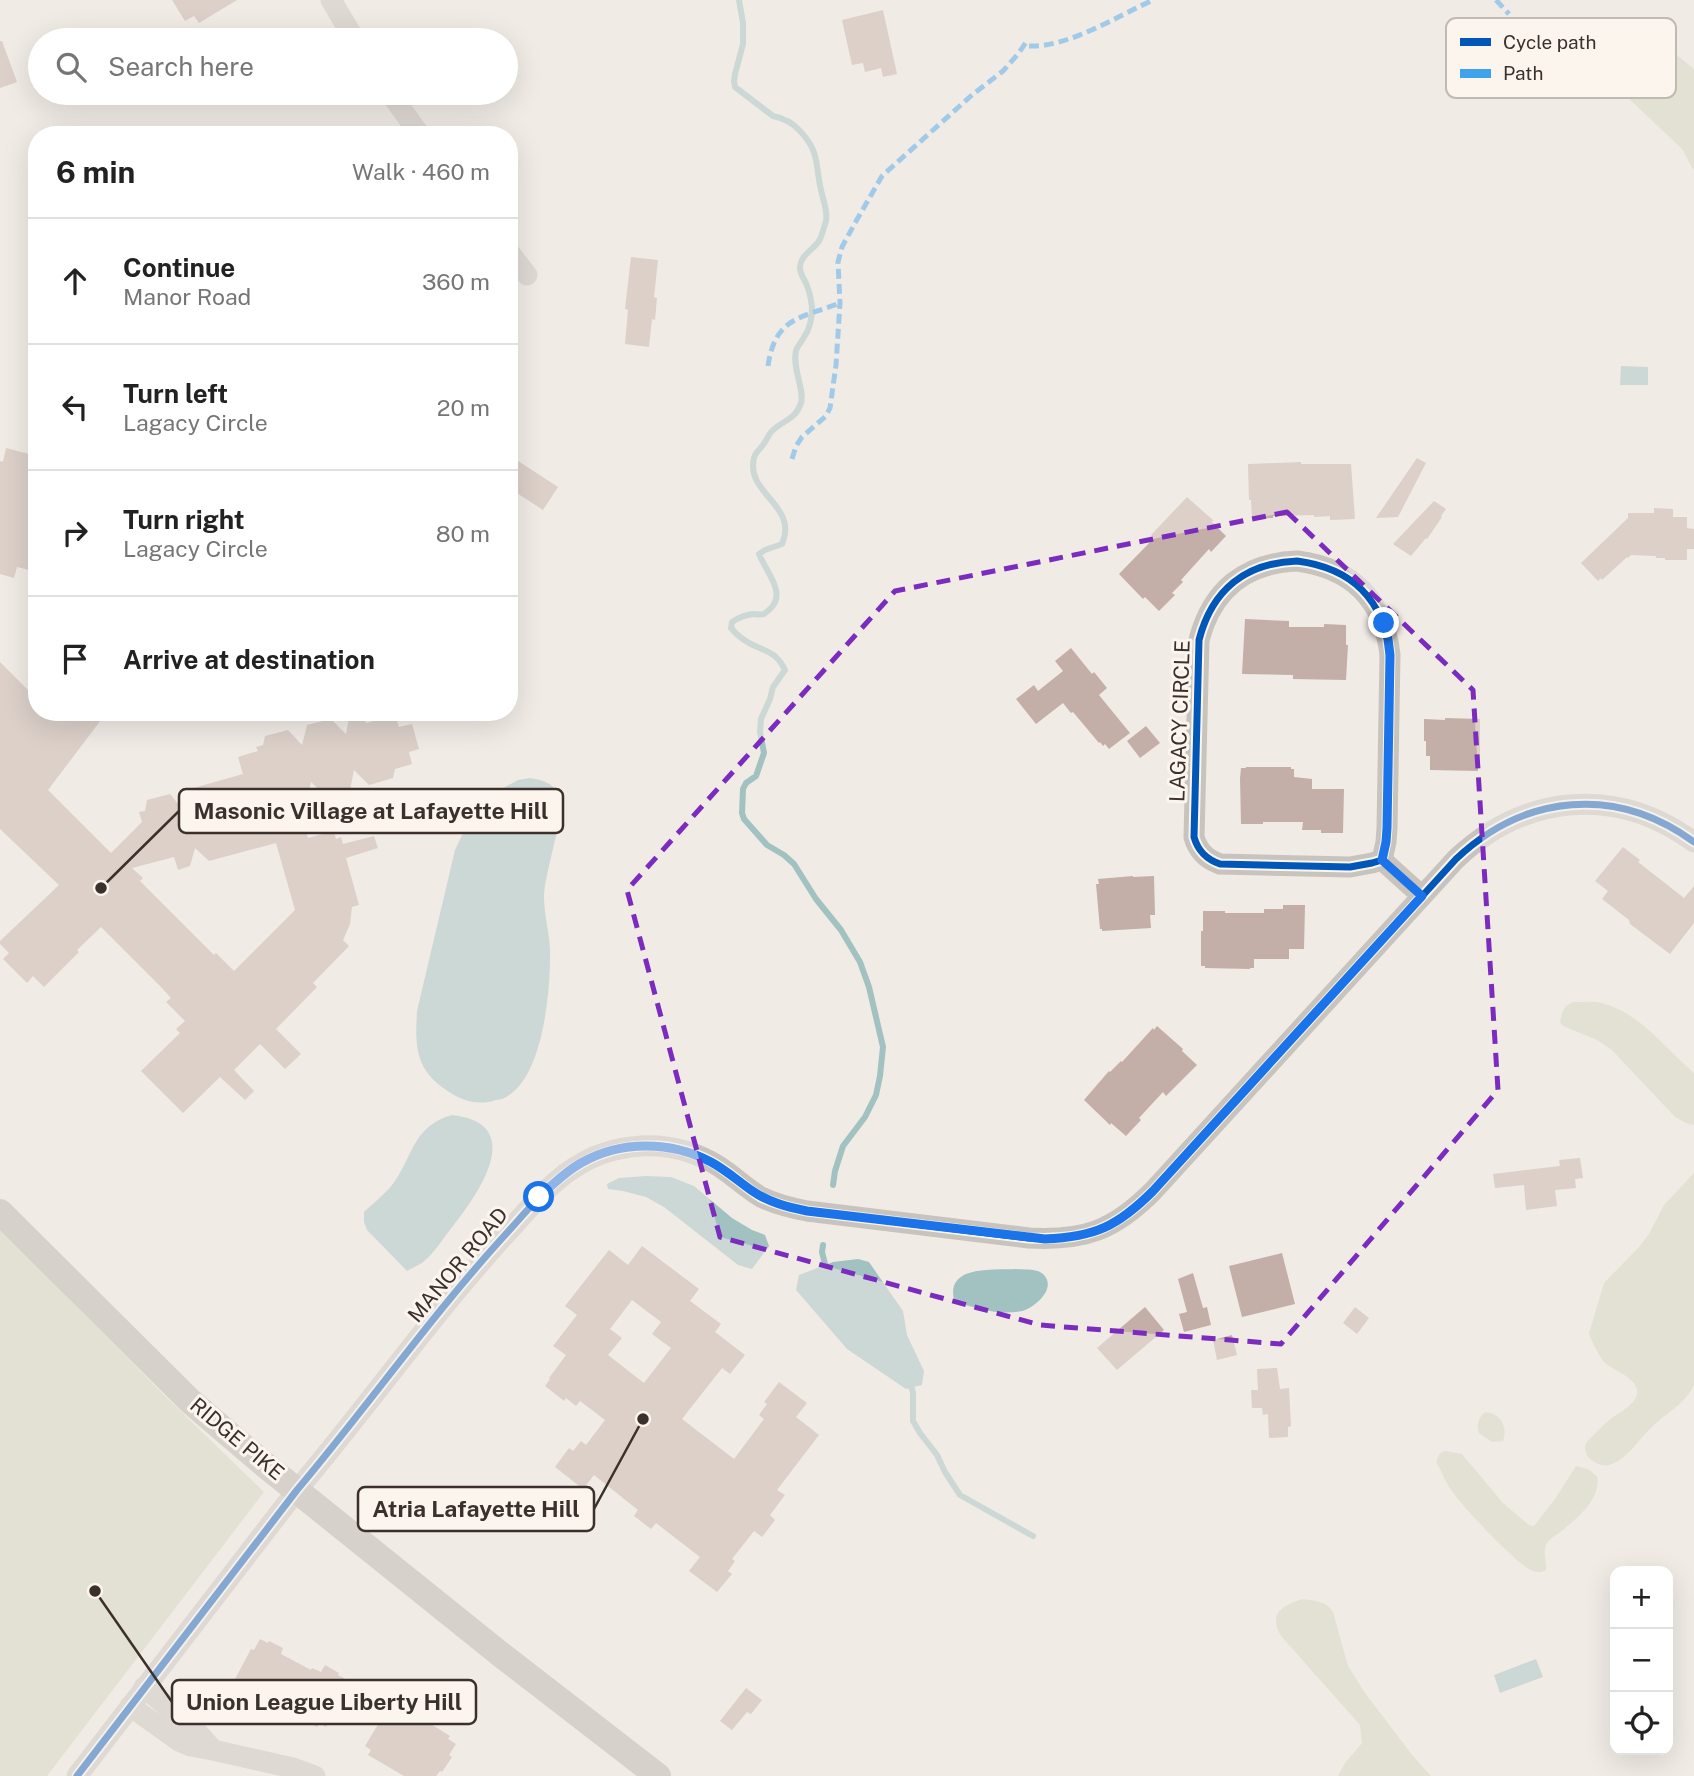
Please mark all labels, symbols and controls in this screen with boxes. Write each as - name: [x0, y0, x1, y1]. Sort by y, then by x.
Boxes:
- legend: [1446, 18, 1676, 98]
- search box: [28, 28, 518, 105]
- text: Cycle path: [1503, 31, 1596, 53]
- icon: search: [52, 48, 90, 86]
- text: Search here: [108, 51, 254, 82]
- text: Path: [1503, 62, 1543, 84]
- text: 6 min: [56, 154, 135, 190]
- text: Walk · 460 m: [352, 158, 490, 185]
- text: Continue: [123, 252, 235, 283]
- icon: ahead: [56, 262, 94, 300]
- text: 360 m: [422, 268, 490, 295]
- text: Manor Road: [123, 283, 251, 310]
- text: Turn left: [123, 378, 228, 409]
- icon: left: [56, 388, 94, 426]
- text: 20 m: [437, 394, 490, 421]
- text: Lagacy Circle: [123, 409, 268, 436]
- text: Turn right: [123, 504, 245, 535]
- icon: right: [56, 514, 94, 552]
- text: 80 m: [436, 520, 490, 547]
- text: Lagacy Circle: [123, 535, 268, 562]
- route end: [1368, 607, 1399, 638]
- icon: arrive: [56, 640, 94, 678]
- street label: LAGACY CIRCLE: [1164, 640, 1195, 802]
- text: Arrive at destination: [123, 644, 375, 675]
- callout: Masonic Village at Lafayette Hill: [179, 789, 563, 833]
- text: Masonic Village at Lafayette Hill: [194, 797, 548, 824]
- route start: [523, 1181, 554, 1212]
- street label: MANOR ROAD: [402, 1202, 513, 1327]
- street label: RIDGE PIKE: [185, 1392, 289, 1485]
- callout: Atria Lafayette Hill: [358, 1487, 594, 1531]
- text: Atria Lafayette Hill: [372, 1495, 580, 1522]
- map controls: [1610, 1566, 1673, 1755]
- button: +: [1610, 1566, 1673, 1629]
- button: −: [1610, 1629, 1673, 1692]
- callout: Union League Liberty Hill: [172, 1680, 476, 1724]
- text: Union League Liberty Hill: [186, 1688, 462, 1715]
- button: locate: [1610, 1692, 1673, 1755]

